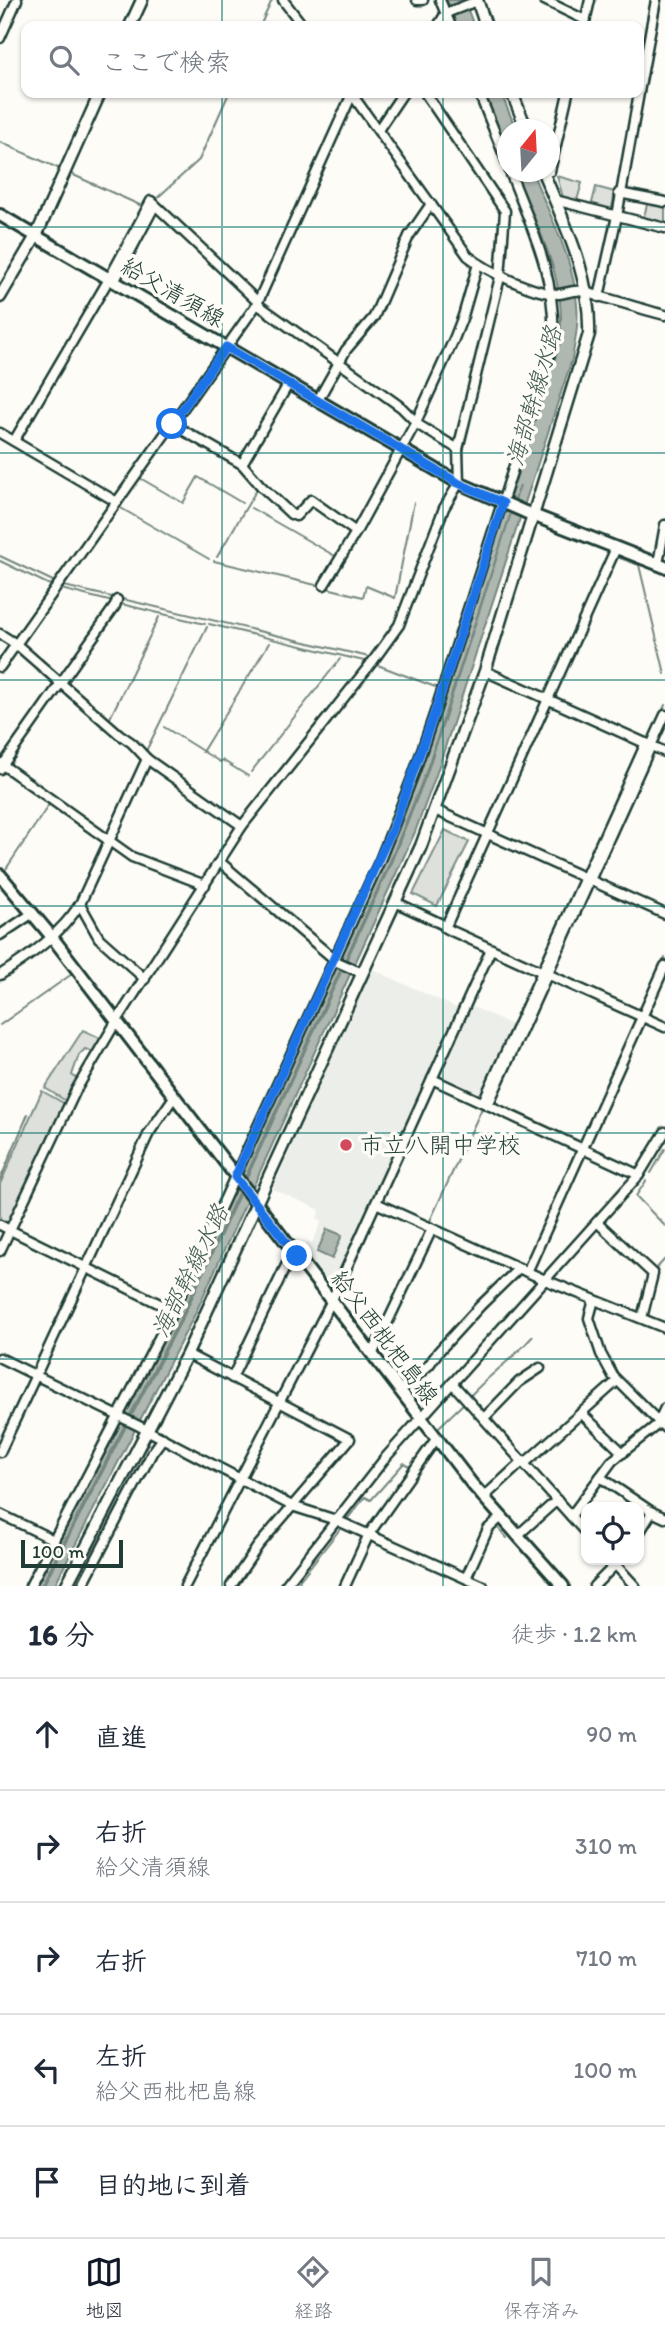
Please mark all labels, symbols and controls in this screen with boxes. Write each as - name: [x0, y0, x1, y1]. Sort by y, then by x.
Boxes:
- search box: [21, 21, 644, 98]
- icon: search: [45, 41, 83, 79]
- text: ここで検索: [101, 46, 231, 78]
- north arrow: [497, 119, 560, 182]
- street label: 給父清須線: [116, 251, 230, 333]
- water label: 海部幹線水路: [500, 321, 568, 469]
- route start: [156, 408, 187, 439]
- place label: 市立八開中学校: [360, 1131, 521, 1159]
- marker: 市立八開中学校: [338, 1137, 354, 1153]
- water label: 海部幹線水路: [145, 1198, 235, 1342]
- route end: [281, 1240, 312, 1271]
- street label: 給父西枇杷島線: [325, 1264, 445, 1410]
- map controls: [581, 1502, 644, 1565]
- button: locate: [581, 1502, 644, 1565]
- scale bar: [21, 1537, 122, 1569]
- text: 100 m: [32, 1540, 84, 1563]
- text: 16 分: [28, 1616, 95, 1653]
- text: 徒歩 · 1.2 km: [511, 1620, 637, 1648]
- icon: ahead: [28, 1715, 66, 1753]
- text: 90 m: [586, 1720, 637, 1748]
- text: 直進: [95, 1721, 147, 1753]
- text: 右折: [95, 1816, 147, 1848]
- icon: right: [28, 1827, 66, 1865]
- text: 310 m: [575, 1832, 637, 1860]
- text: 給父清須線: [95, 1853, 210, 1881]
- icon: right: [28, 1939, 66, 1977]
- text: 710 m: [576, 1944, 637, 1972]
- text: 右折: [95, 1945, 147, 1977]
- text: 左折: [95, 2040, 147, 2072]
- icon: left: [28, 2051, 66, 2089]
- text: 100 m: [573, 2056, 637, 2084]
- text: 給父西枇杷島線: [95, 2077, 256, 2105]
- icon: arrive: [28, 2163, 66, 2201]
- text: 目的地に到着: [95, 2169, 251, 2201]
- tab: 地図: [85, 2253, 124, 2322]
- tab: 経路: [294, 2253, 333, 2322]
- tab: 保存済み: [503, 2253, 580, 2322]

